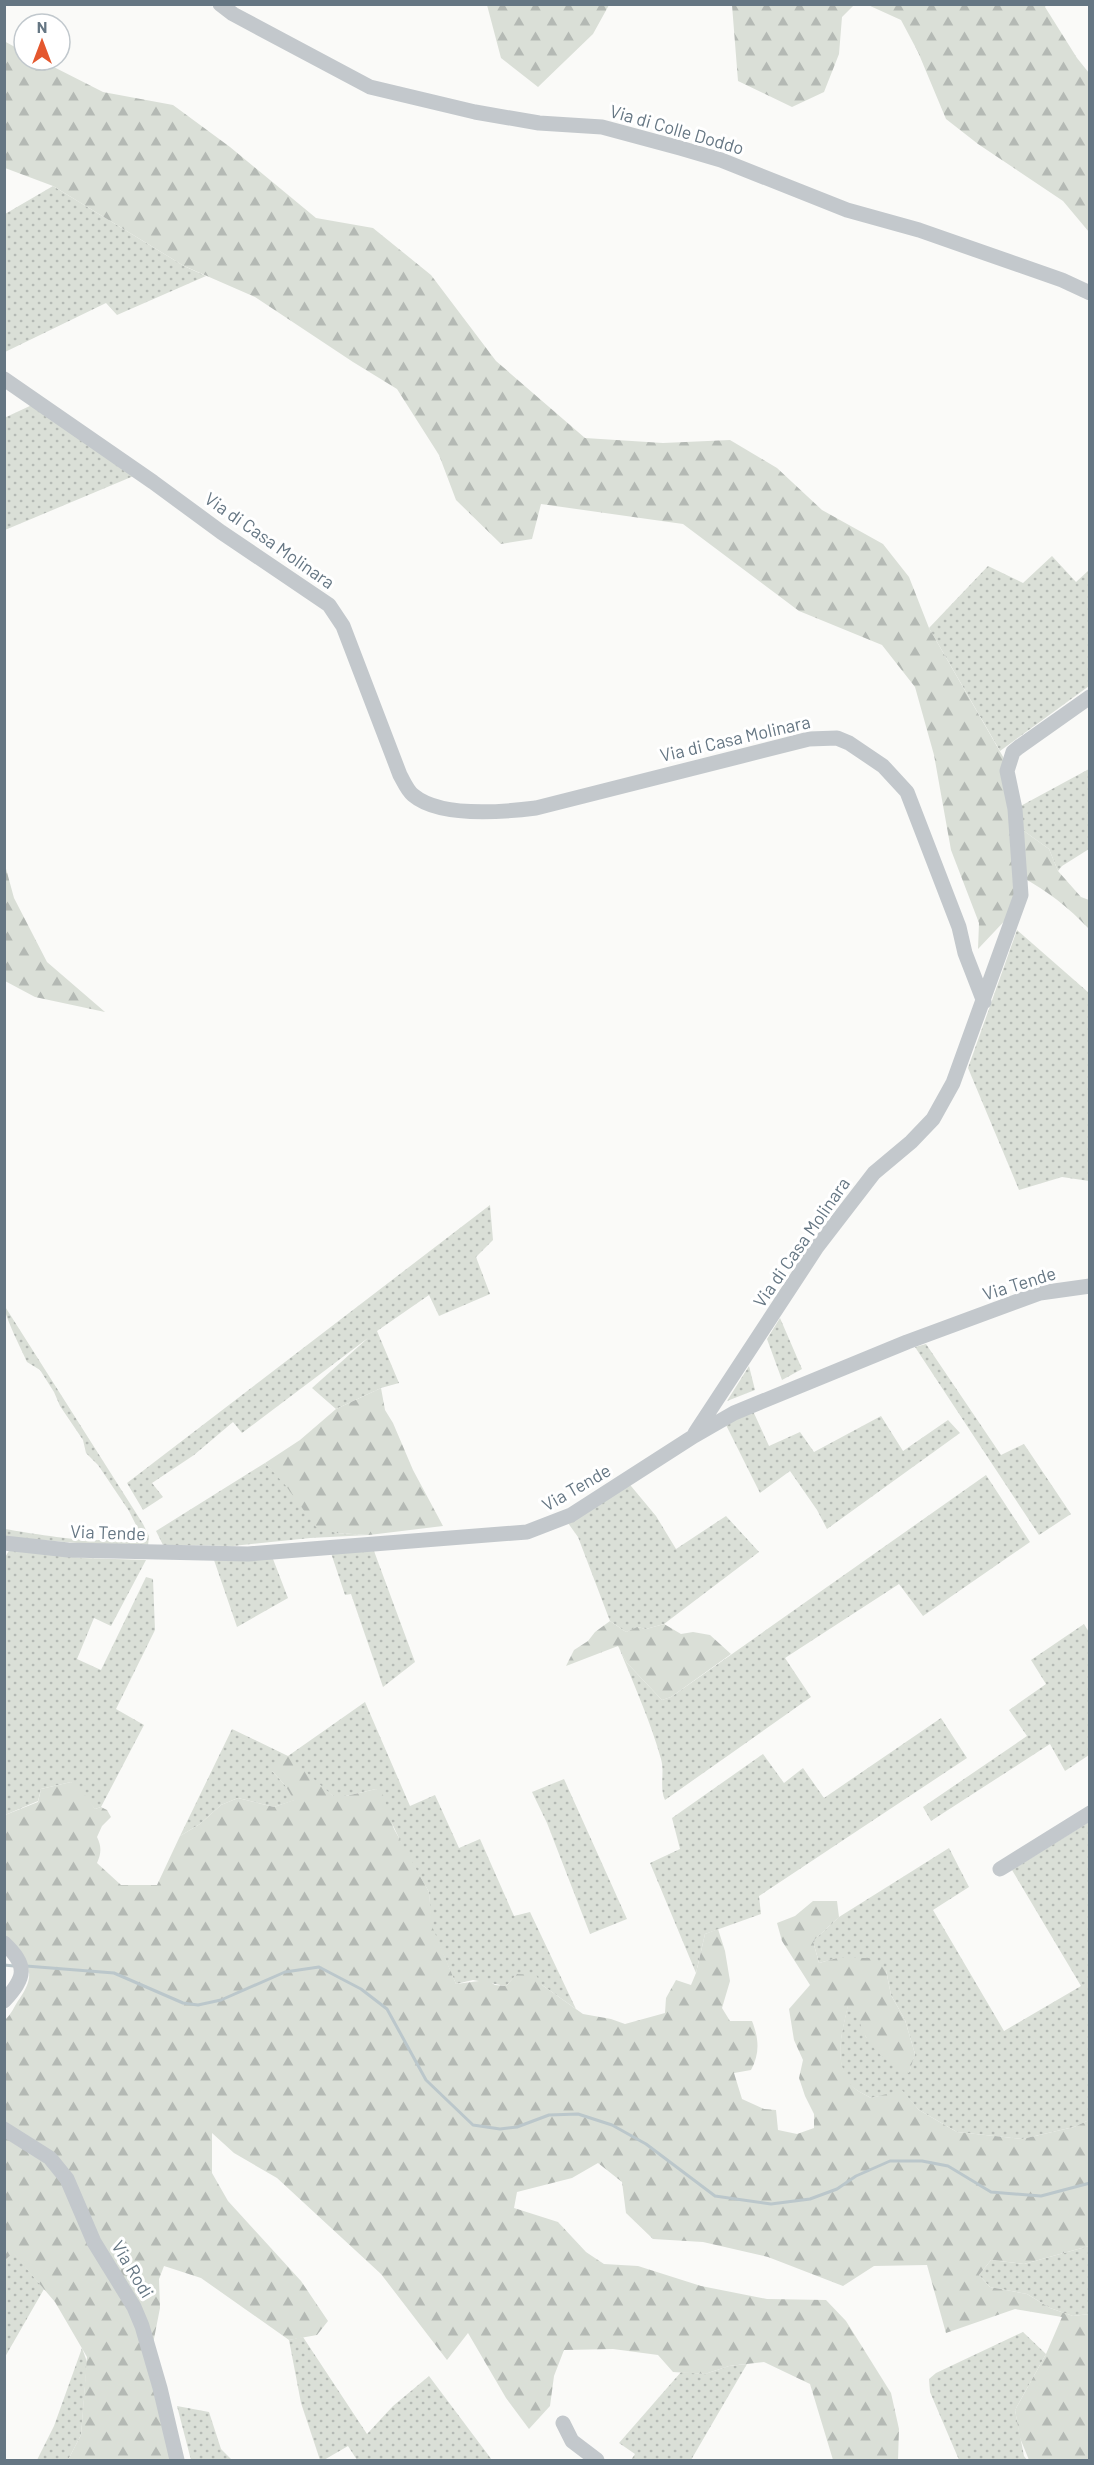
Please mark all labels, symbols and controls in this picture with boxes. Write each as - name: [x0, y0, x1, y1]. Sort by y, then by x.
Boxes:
- north arrow: [12, 12, 72, 72]
- text: N: [37, 17, 47, 36]
- street label: Via di Colle Doddo: [607, 99, 747, 159]
- street label: Via di Casa Molinara: [201, 487, 339, 593]
- street label: Via di Casa Molinara: [658, 710, 812, 766]
- street label: Via di Casa Molinara: [748, 1173, 854, 1311]
- street label: Via Tende: [980, 1261, 1058, 1305]
- street label: Via Tende: [538, 1459, 614, 1515]
- street label: Via Tende: [70, 1520, 146, 1544]
- street label: Via Rodi: [107, 2236, 159, 2302]

